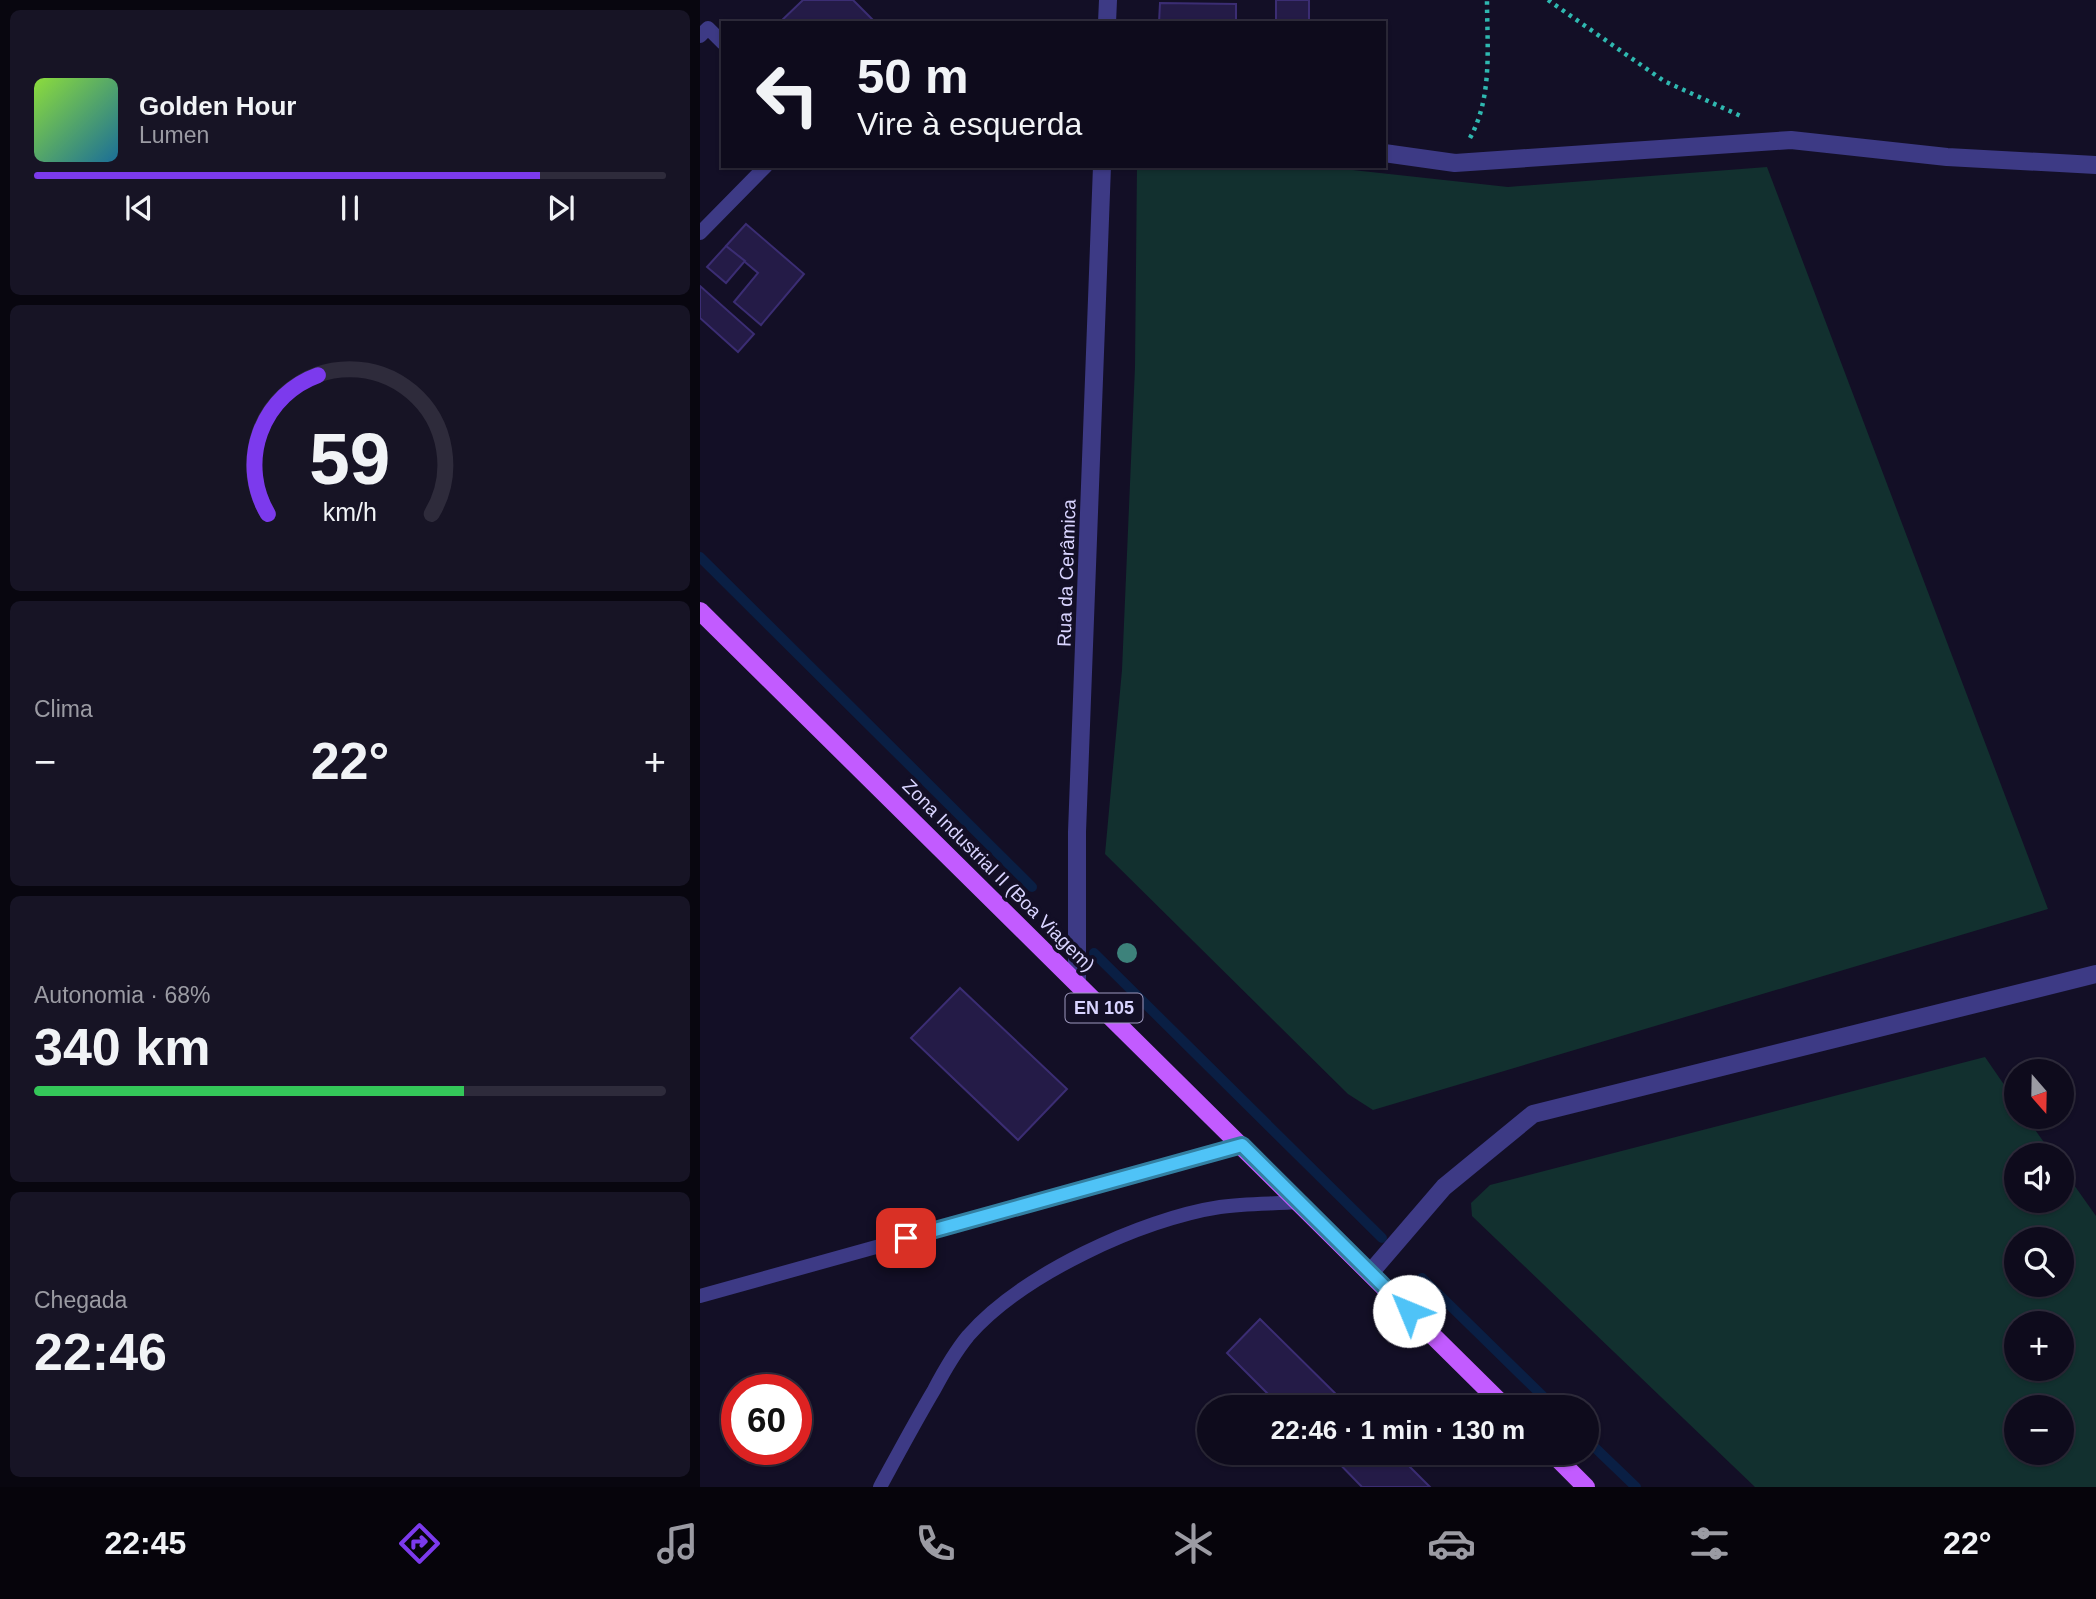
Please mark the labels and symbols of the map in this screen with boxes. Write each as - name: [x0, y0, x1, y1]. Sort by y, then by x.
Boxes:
- street label: Rua da Cerâmica: [1053, 498, 1080, 647]
- street label: Zona Industrial II (Boa Viagem): [898, 775, 1099, 976]
- road number: EN 105: [1066, 993, 1142, 1023]
- north arrow: [2004, 1059, 2074, 1129]
- pin: [876, 1208, 936, 1268]
- position arrow: [1372, 1274, 1446, 1348]
- speed limit sign: 60: [721, 1374, 812, 1465]

